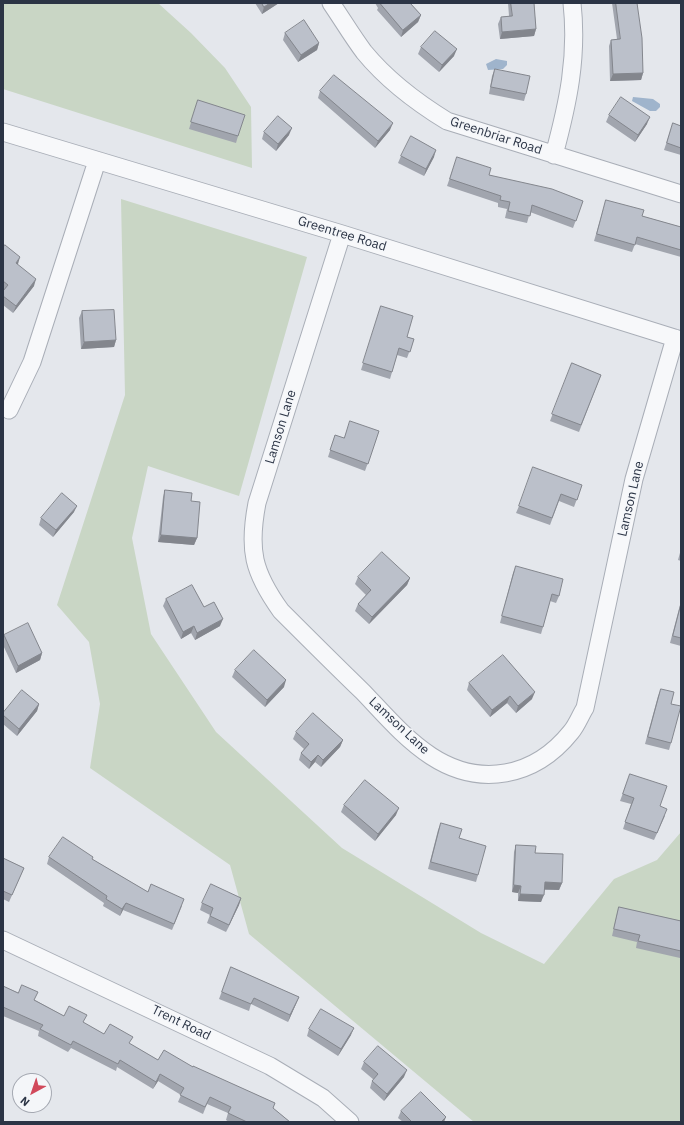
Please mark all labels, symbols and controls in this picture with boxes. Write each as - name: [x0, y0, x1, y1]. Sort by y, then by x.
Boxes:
- street label: Greenbriar Road: [448, 114, 544, 158]
- street label: Greentree Road: [296, 213, 388, 255]
- street label: Lamson Lane: [262, 388, 300, 466]
- street label: Lamson Lane: [615, 460, 647, 538]
- street label: Lamson Lane: [366, 694, 432, 758]
- street label: Trent Road: [149, 1002, 213, 1044]
- north arrow: [12, 1073, 52, 1113]
- text: N: [17, 1094, 32, 1109]

